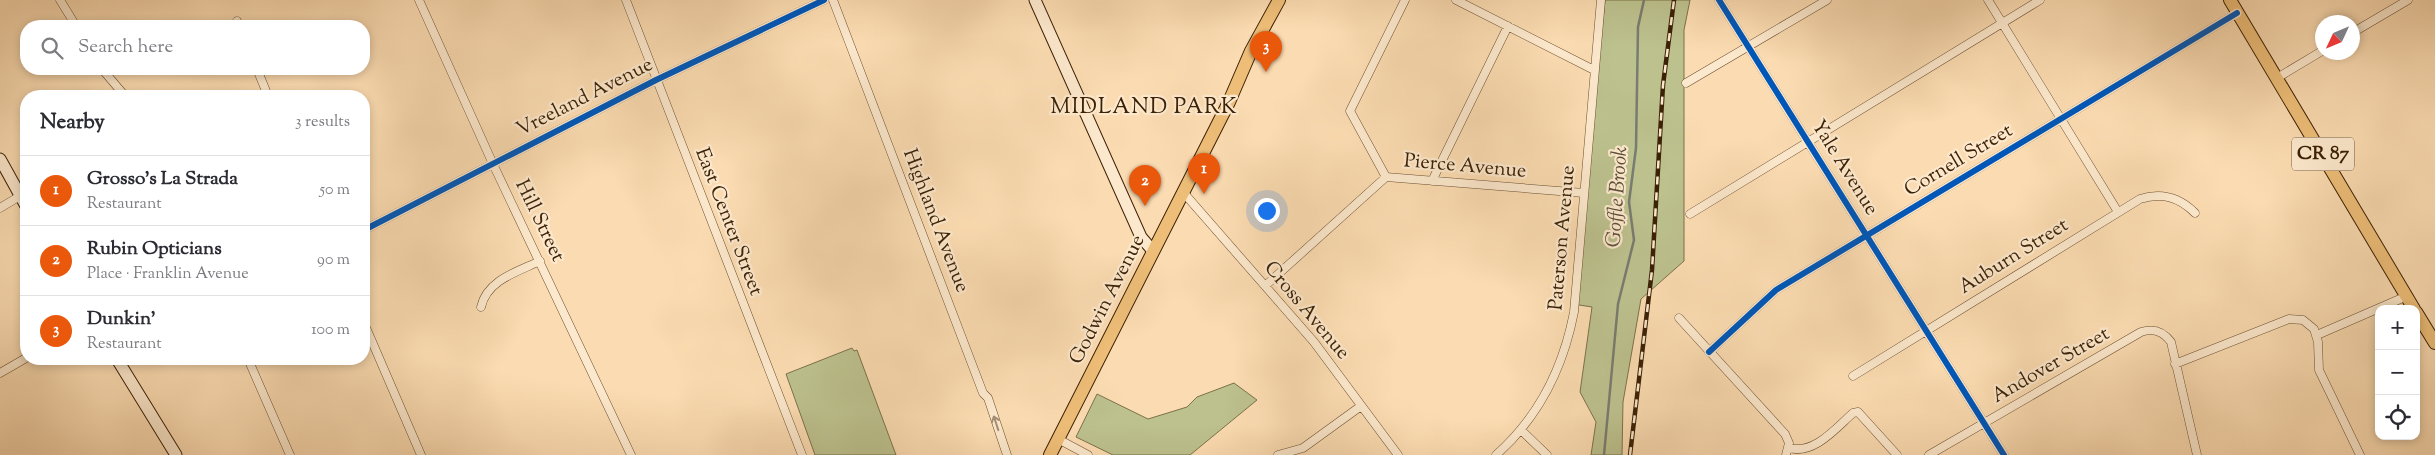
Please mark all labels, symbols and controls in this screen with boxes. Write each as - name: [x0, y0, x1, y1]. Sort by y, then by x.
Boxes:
- north arrow: [2315, 15, 2360, 60]
- search box: [20, 20, 370, 75]
- pin: 3: [1250, 31, 1282, 72]
- icon: search: [38, 34, 66, 62]
- text: Search here: [78, 34, 173, 61]
- street label: Vreeland Avenue: [512, 51, 658, 145]
- district label: MIDLAND PARK: [1050, 92, 1238, 124]
- text: Nearby: [40, 108, 105, 138]
- text: 3 results: [295, 111, 350, 134]
- street label: Yale Avenue: [1803, 115, 1885, 221]
- street label: Cornell Street: [1899, 117, 2019, 205]
- road number: CR 87: [2292, 138, 2354, 170]
- street label: East Center Street: [686, 144, 770, 300]
- street label: Highland Avenue: [894, 145, 976, 297]
- water label: Goffle Brook: [1600, 145, 1637, 248]
- street label: Pierce Avenue: [1403, 147, 1527, 187]
- pin: 1: [1188, 153, 1220, 194]
- street label: Paterson Avenue: [1542, 164, 1584, 312]
- pin: 2: [1129, 165, 1161, 206]
- text: Grosso's La Strada: [87, 166, 238, 193]
- street label: Hill Street: [507, 175, 572, 267]
- text: 1: [53, 179, 59, 202]
- text: 50 m: [319, 179, 350, 202]
- text: Restaurant: [87, 193, 162, 216]
- your location: [1254, 198, 1280, 224]
- street label: Auburn Street: [1953, 212, 2075, 302]
- street label: Godwin Avenue: [1063, 230, 1153, 370]
- text: Rubin Opticians: [87, 236, 222, 263]
- text: 2: [52, 249, 60, 272]
- text: 90 m: [317, 249, 350, 272]
- street label: Cross Avenue: [1256, 255, 1356, 367]
- text: Place · Franklin Avenue: [87, 263, 249, 286]
- map controls: [2375, 305, 2420, 440]
- button: +: [2375, 305, 2420, 350]
- text: Dunkin': [87, 306, 156, 333]
- text: 3: [53, 319, 59, 342]
- text: 100 m: [311, 319, 350, 342]
- street label: Andover Street: [1987, 320, 2116, 412]
- text: Restaurant: [87, 333, 162, 356]
- button: −: [2375, 350, 2420, 395]
- button: locate: [2375, 395, 2420, 440]
- one-way arrow: [991, 415, 1001, 431]

